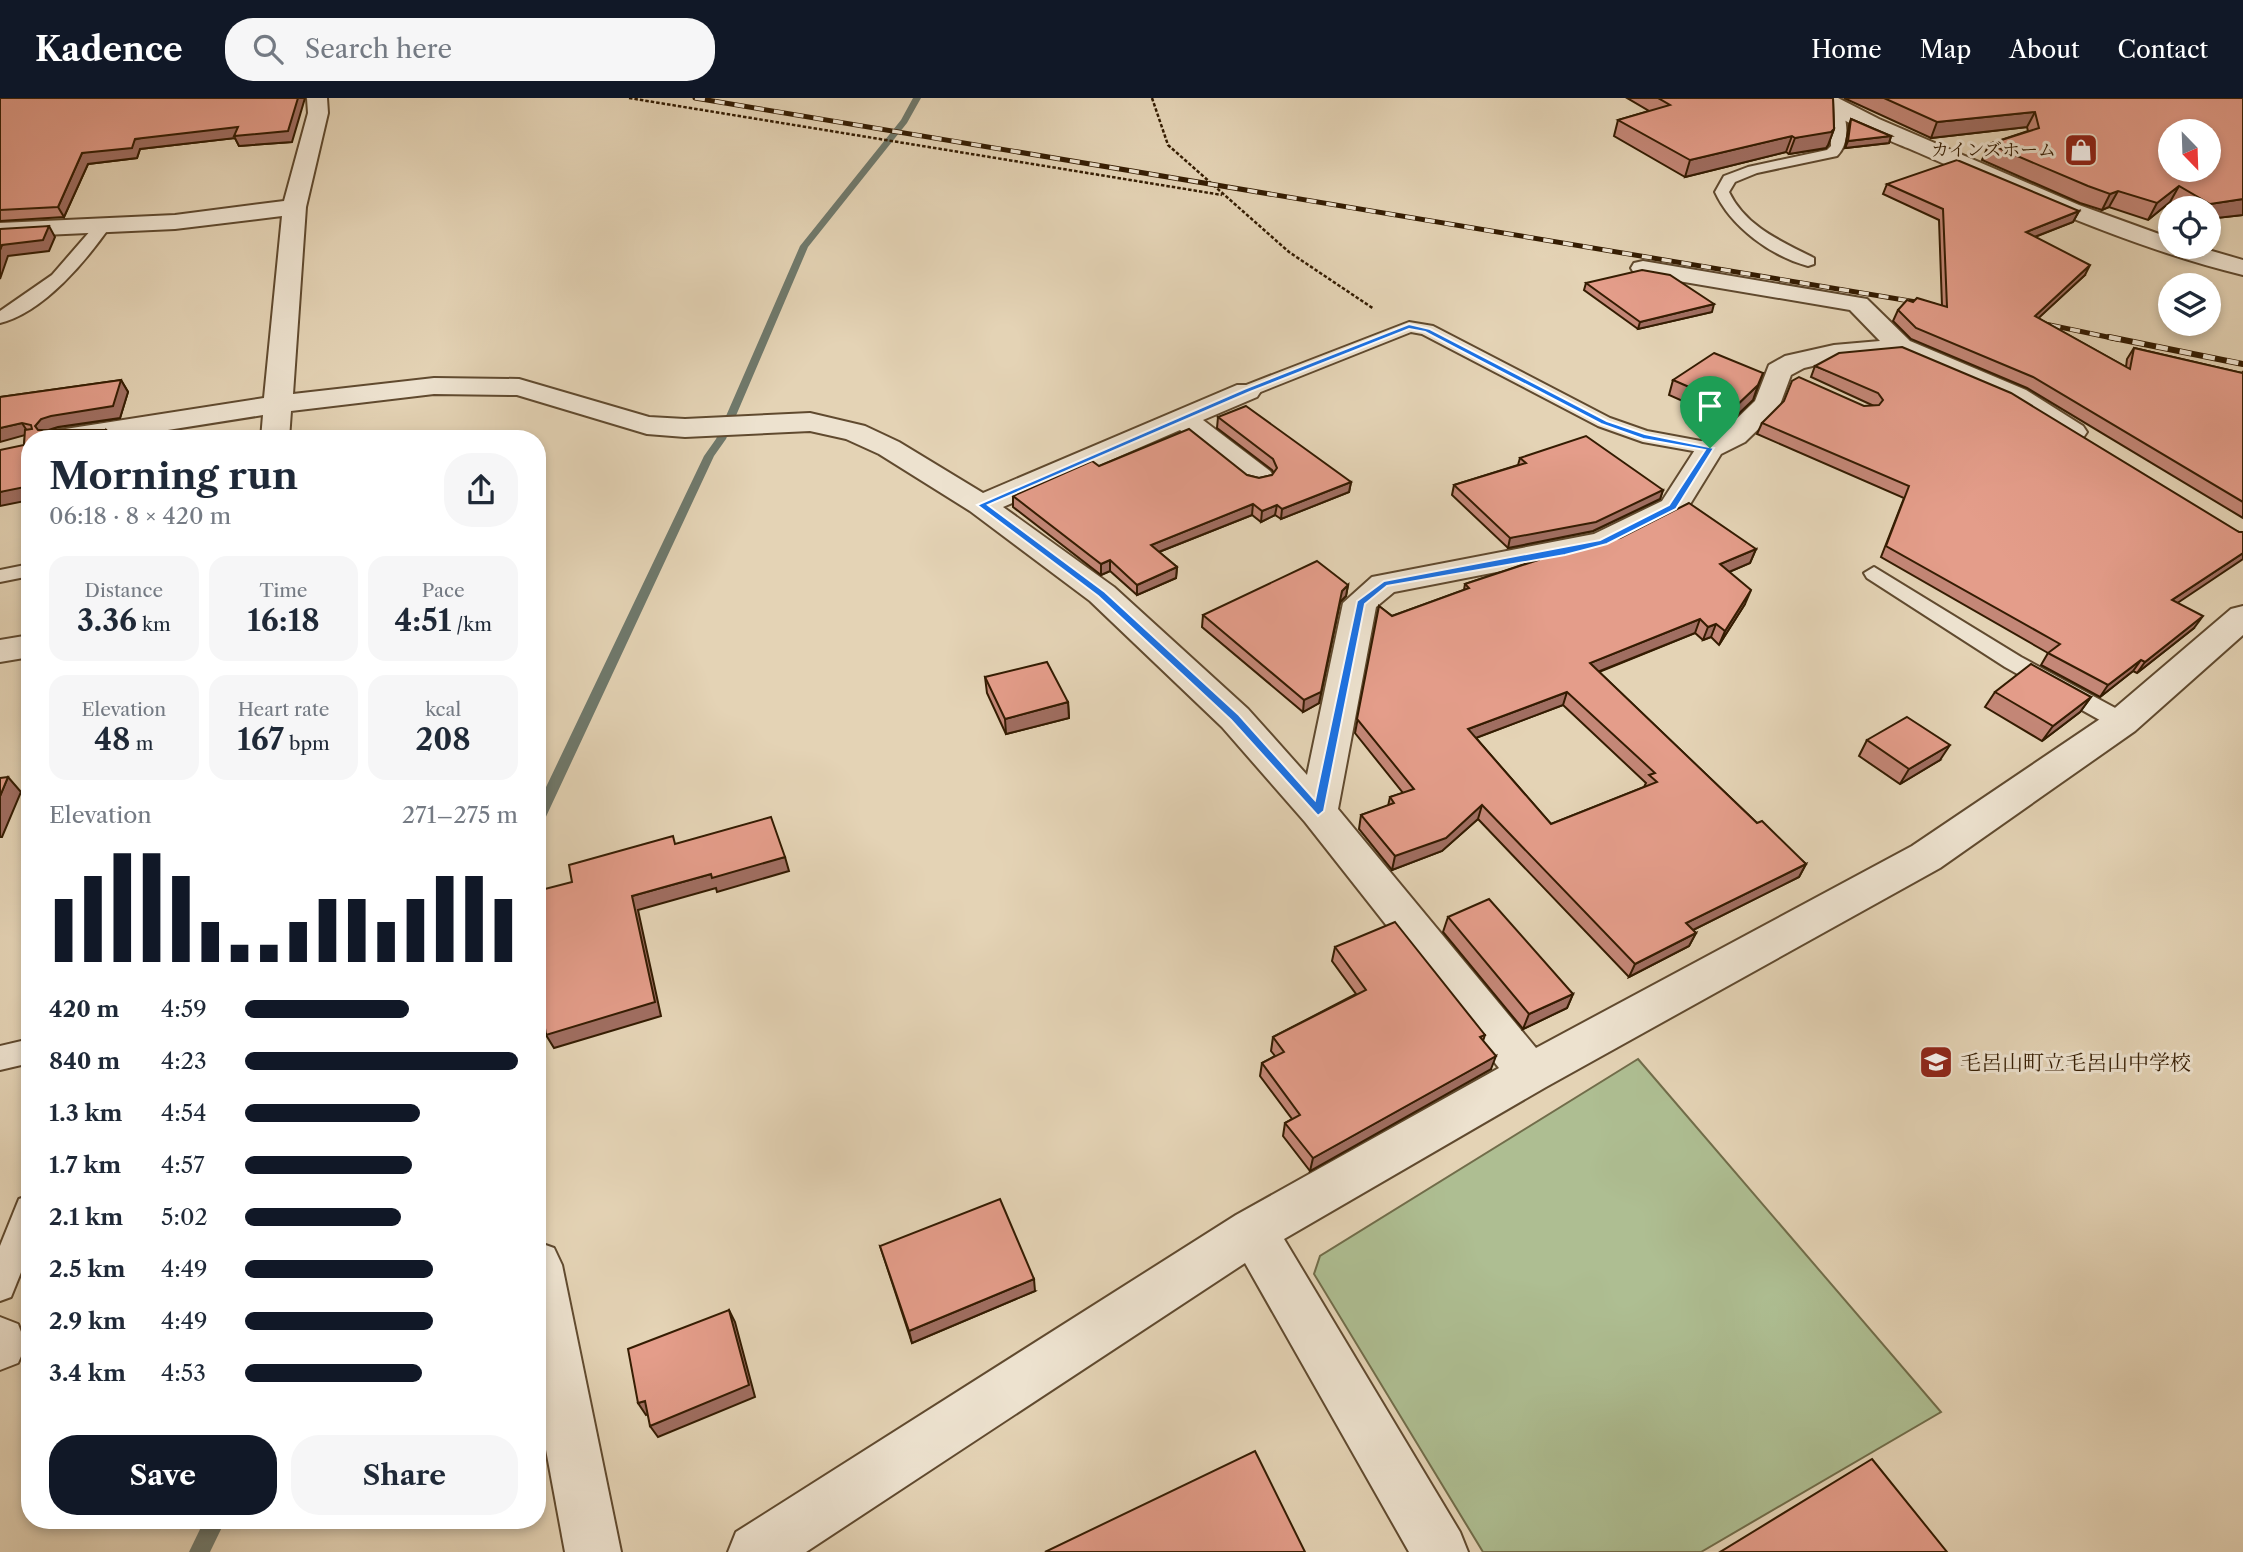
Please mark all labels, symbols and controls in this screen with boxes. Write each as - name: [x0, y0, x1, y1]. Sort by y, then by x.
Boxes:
- search box: [225, 18, 715, 81]
- text: Kadence: [35, 29, 183, 70]
- icon: search: [249, 30, 287, 68]
- text: Search here: [305, 33, 452, 65]
- text: Home: [1811, 35, 1882, 64]
- text: Map: [1920, 35, 1971, 64]
- text: About: [2009, 35, 2080, 64]
- text: Contact: [2118, 35, 2208, 64]
- north arrow: [2158, 119, 2221, 182]
- map controls: [2158, 119, 2221, 336]
- shop icon: カインズホーム: [2062, 131, 2100, 169]
- place label: カインズホーム: [1931, 139, 2056, 161]
- button: locate: [2158, 196, 2221, 259]
- button: layers: [2158, 273, 2221, 336]
- pin: [1680, 376, 1740, 448]
- icon: arrive: [1691, 387, 1729, 425]
- text: Morning run: [49, 452, 298, 499]
- button: share: [444, 453, 518, 527]
- text: 06:18 · 8 × 420 m: [49, 502, 231, 530]
- text: Distance: [85, 579, 163, 602]
- text: Time: [259, 579, 308, 602]
- text: Pace: [422, 579, 465, 602]
- text: 3.36: [77, 602, 137, 639]
- text: 16:18: [247, 602, 320, 639]
- text: 4:51: [394, 602, 451, 639]
- text: km: [137, 613, 171, 636]
- text: /km: [451, 613, 492, 636]
- text: Elevation: [81, 698, 166, 721]
- text: Heart rate: [238, 698, 329, 721]
- text: kcal: [425, 698, 461, 721]
- text: 48: [94, 721, 131, 758]
- text: 167: [237, 721, 284, 758]
- text: 208: [416, 721, 471, 758]
- text: m: [131, 732, 153, 755]
- text: bpm: [284, 732, 330, 755]
- text: Elevation: [49, 801, 152, 829]
- text: 271–275 m: [402, 801, 518, 829]
- text: 420 m: [49, 995, 120, 1023]
- text: 4:59: [161, 995, 207, 1023]
- school or university icon: 毛呂山町立毛呂山中学校: [1917, 1043, 1955, 1081]
- text: 840 m: [49, 1047, 120, 1075]
- text: 4:23: [161, 1047, 207, 1075]
- place label: 毛呂山町立毛呂山中学校: [1960, 1050, 2191, 1075]
- text: 1.3 km: [49, 1099, 123, 1127]
- text: 4:54: [161, 1099, 207, 1127]
- text: 1.7 km: [49, 1151, 121, 1179]
- text: 4:57: [161, 1151, 205, 1179]
- text: 2.1 km: [49, 1203, 123, 1231]
- text: 5:02: [161, 1203, 208, 1231]
- text: 2.5 km: [49, 1255, 125, 1283]
- text: 4:49: [161, 1255, 208, 1283]
- text: 2.9 km: [49, 1307, 126, 1335]
- text: 4:49: [161, 1307, 208, 1335]
- text: 3.4 km: [49, 1359, 126, 1387]
- text: 4:53: [161, 1359, 206, 1387]
- button: Save: [49, 1435, 277, 1515]
- button: Share: [291, 1435, 518, 1515]

